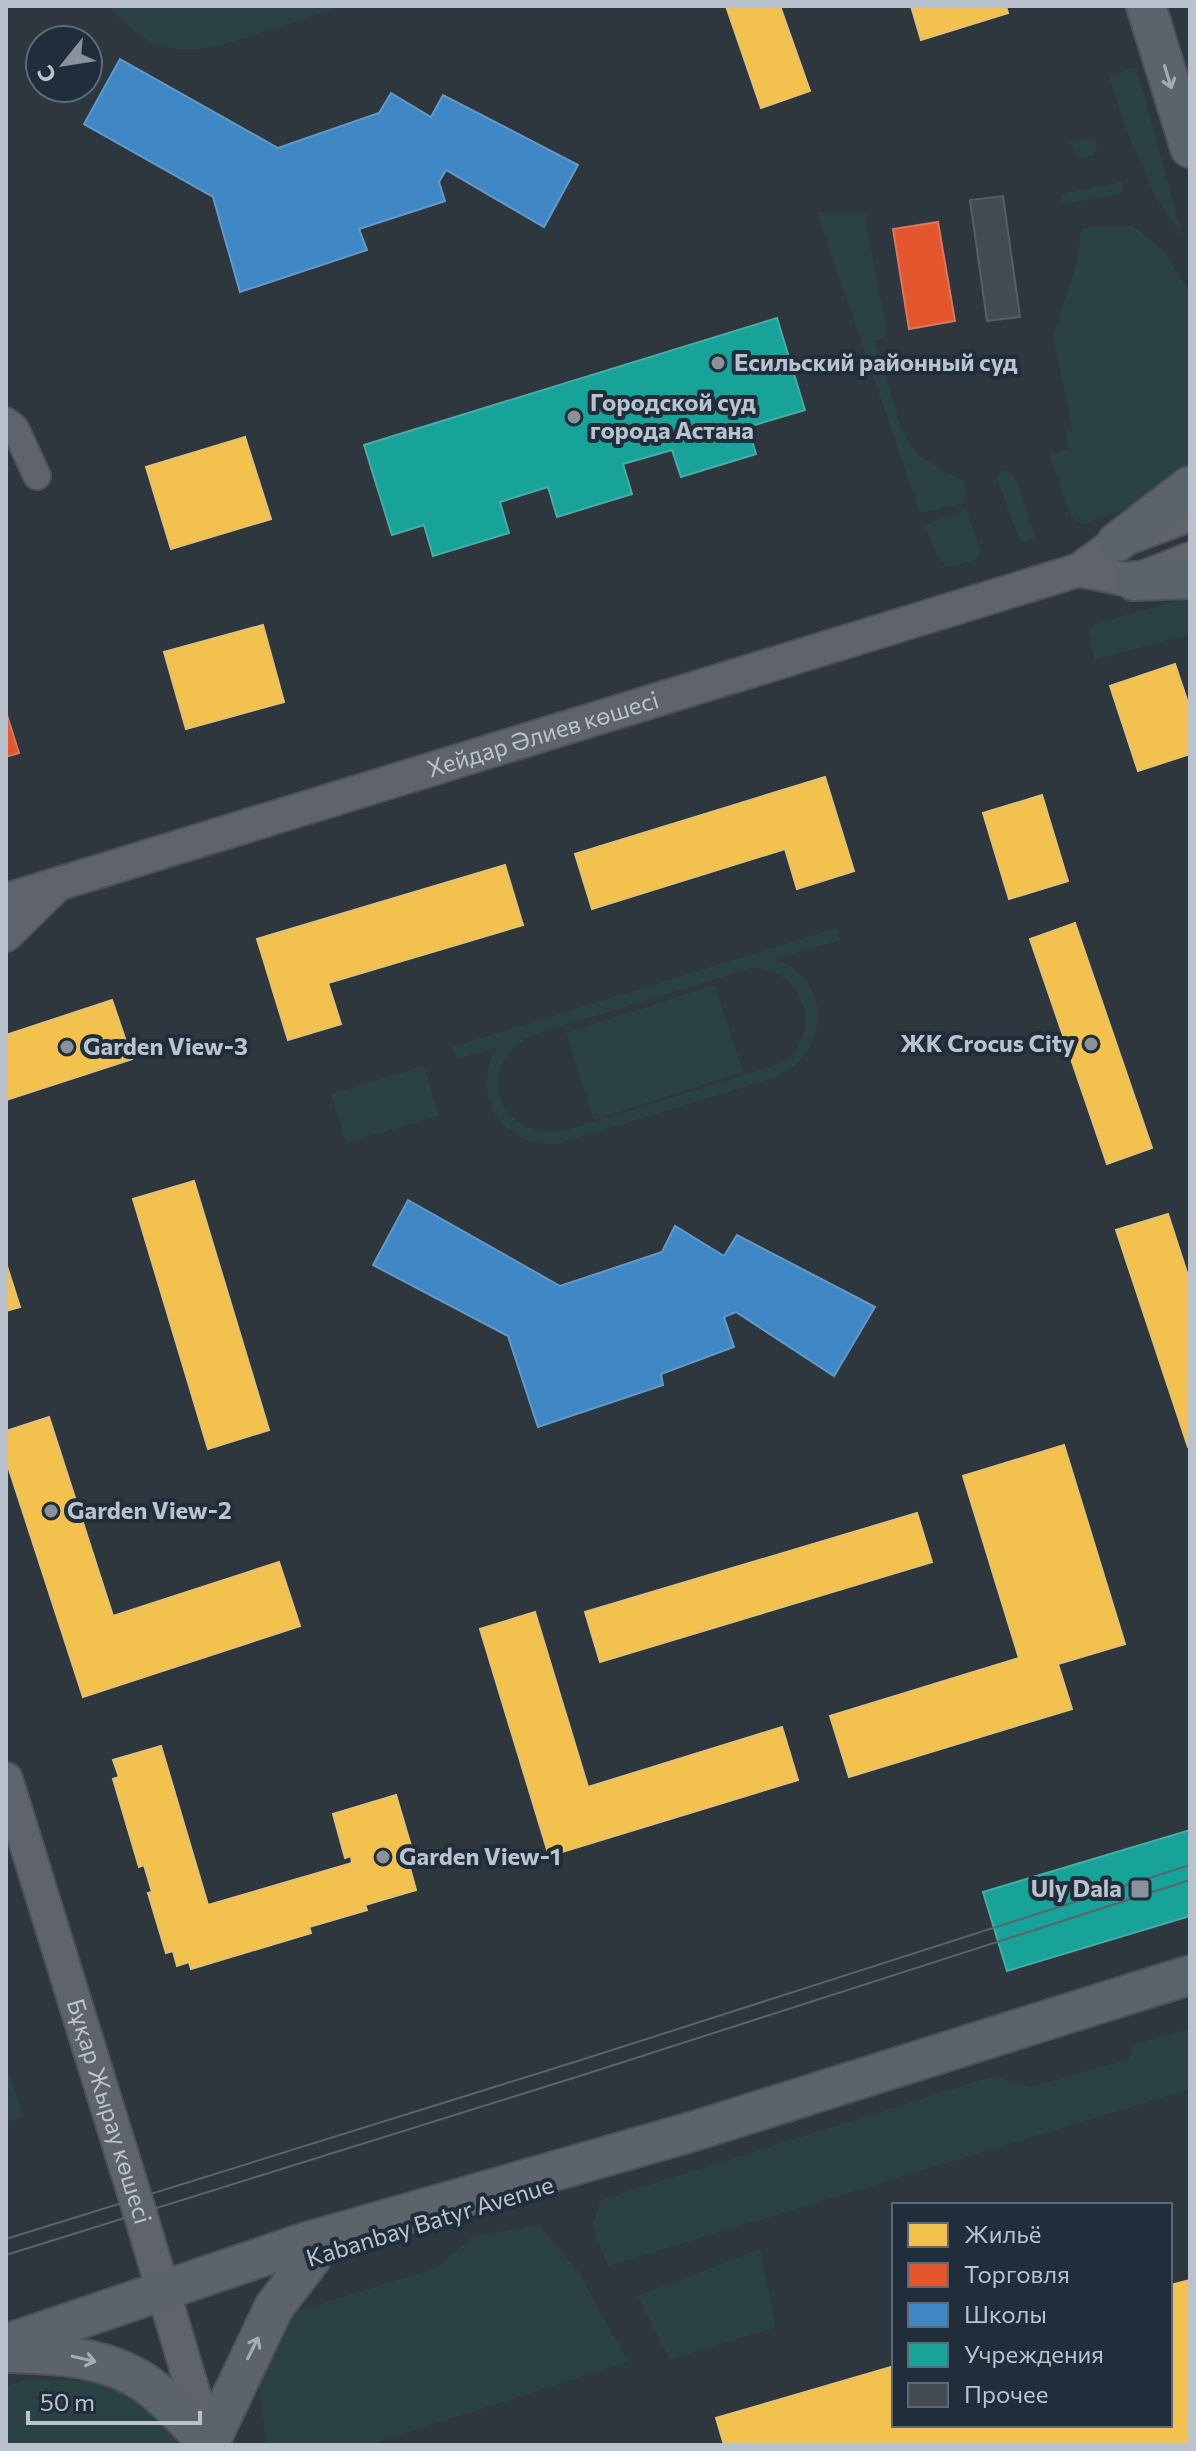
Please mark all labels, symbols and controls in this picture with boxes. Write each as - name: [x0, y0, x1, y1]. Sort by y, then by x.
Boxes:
- north arrow: [24, 24, 104, 104]
- text: С: [31, 61, 62, 88]
- one-way arrow: [1161, 63, 1176, 89]
- place label: Есильский районный суд: [734, 347, 1018, 376]
- marker: Есильский районный суд: [709, 354, 727, 372]
- place label: Городской суд города Астана: [590, 387, 756, 444]
- marker: Городской суд города Астана: [565, 408, 583, 426]
- street label: Хейдар Әлиев көшесі: [423, 684, 662, 783]
- place label: ЖК Crocus City: [900, 1028, 1075, 1057]
- place label: Garden View-3: [83, 1031, 248, 1060]
- marker: ЖК Crocus City: [1082, 1035, 1100, 1053]
- marker: Garden View-3: [58, 1038, 76, 1056]
- place label: Garden View-2: [67, 1495, 232, 1524]
- marker: Garden View-2: [42, 1502, 60, 1520]
- place label: Garden View-1: [399, 1841, 561, 1870]
- marker: Garden View-1: [374, 1848, 392, 1866]
- place label: Uly Dala: [1031, 1873, 1122, 1902]
- marker: Uly Dala: [1129, 1878, 1151, 1900]
- street label: Бұқар Жырау көшесі: [62, 1995, 158, 2227]
- street label: Kabanbay Batyr Avenue: [302, 2169, 557, 2272]
- legend: [892, 2203, 1172, 2427]
- text: Жильё: [964, 2219, 1041, 2248]
- text: Торговля: [964, 2259, 1070, 2288]
- text: Школы: [964, 2299, 1047, 2328]
- one-way arrow: [246, 2336, 262, 2360]
- text: Учреждения: [964, 2339, 1104, 2368]
- one-way arrow: [70, 2352, 96, 2367]
- scale bar: [28, 2375, 200, 2425]
- text: Прочее: [964, 2379, 1048, 2408]
- text: 50 m: [40, 2387, 95, 2416]

